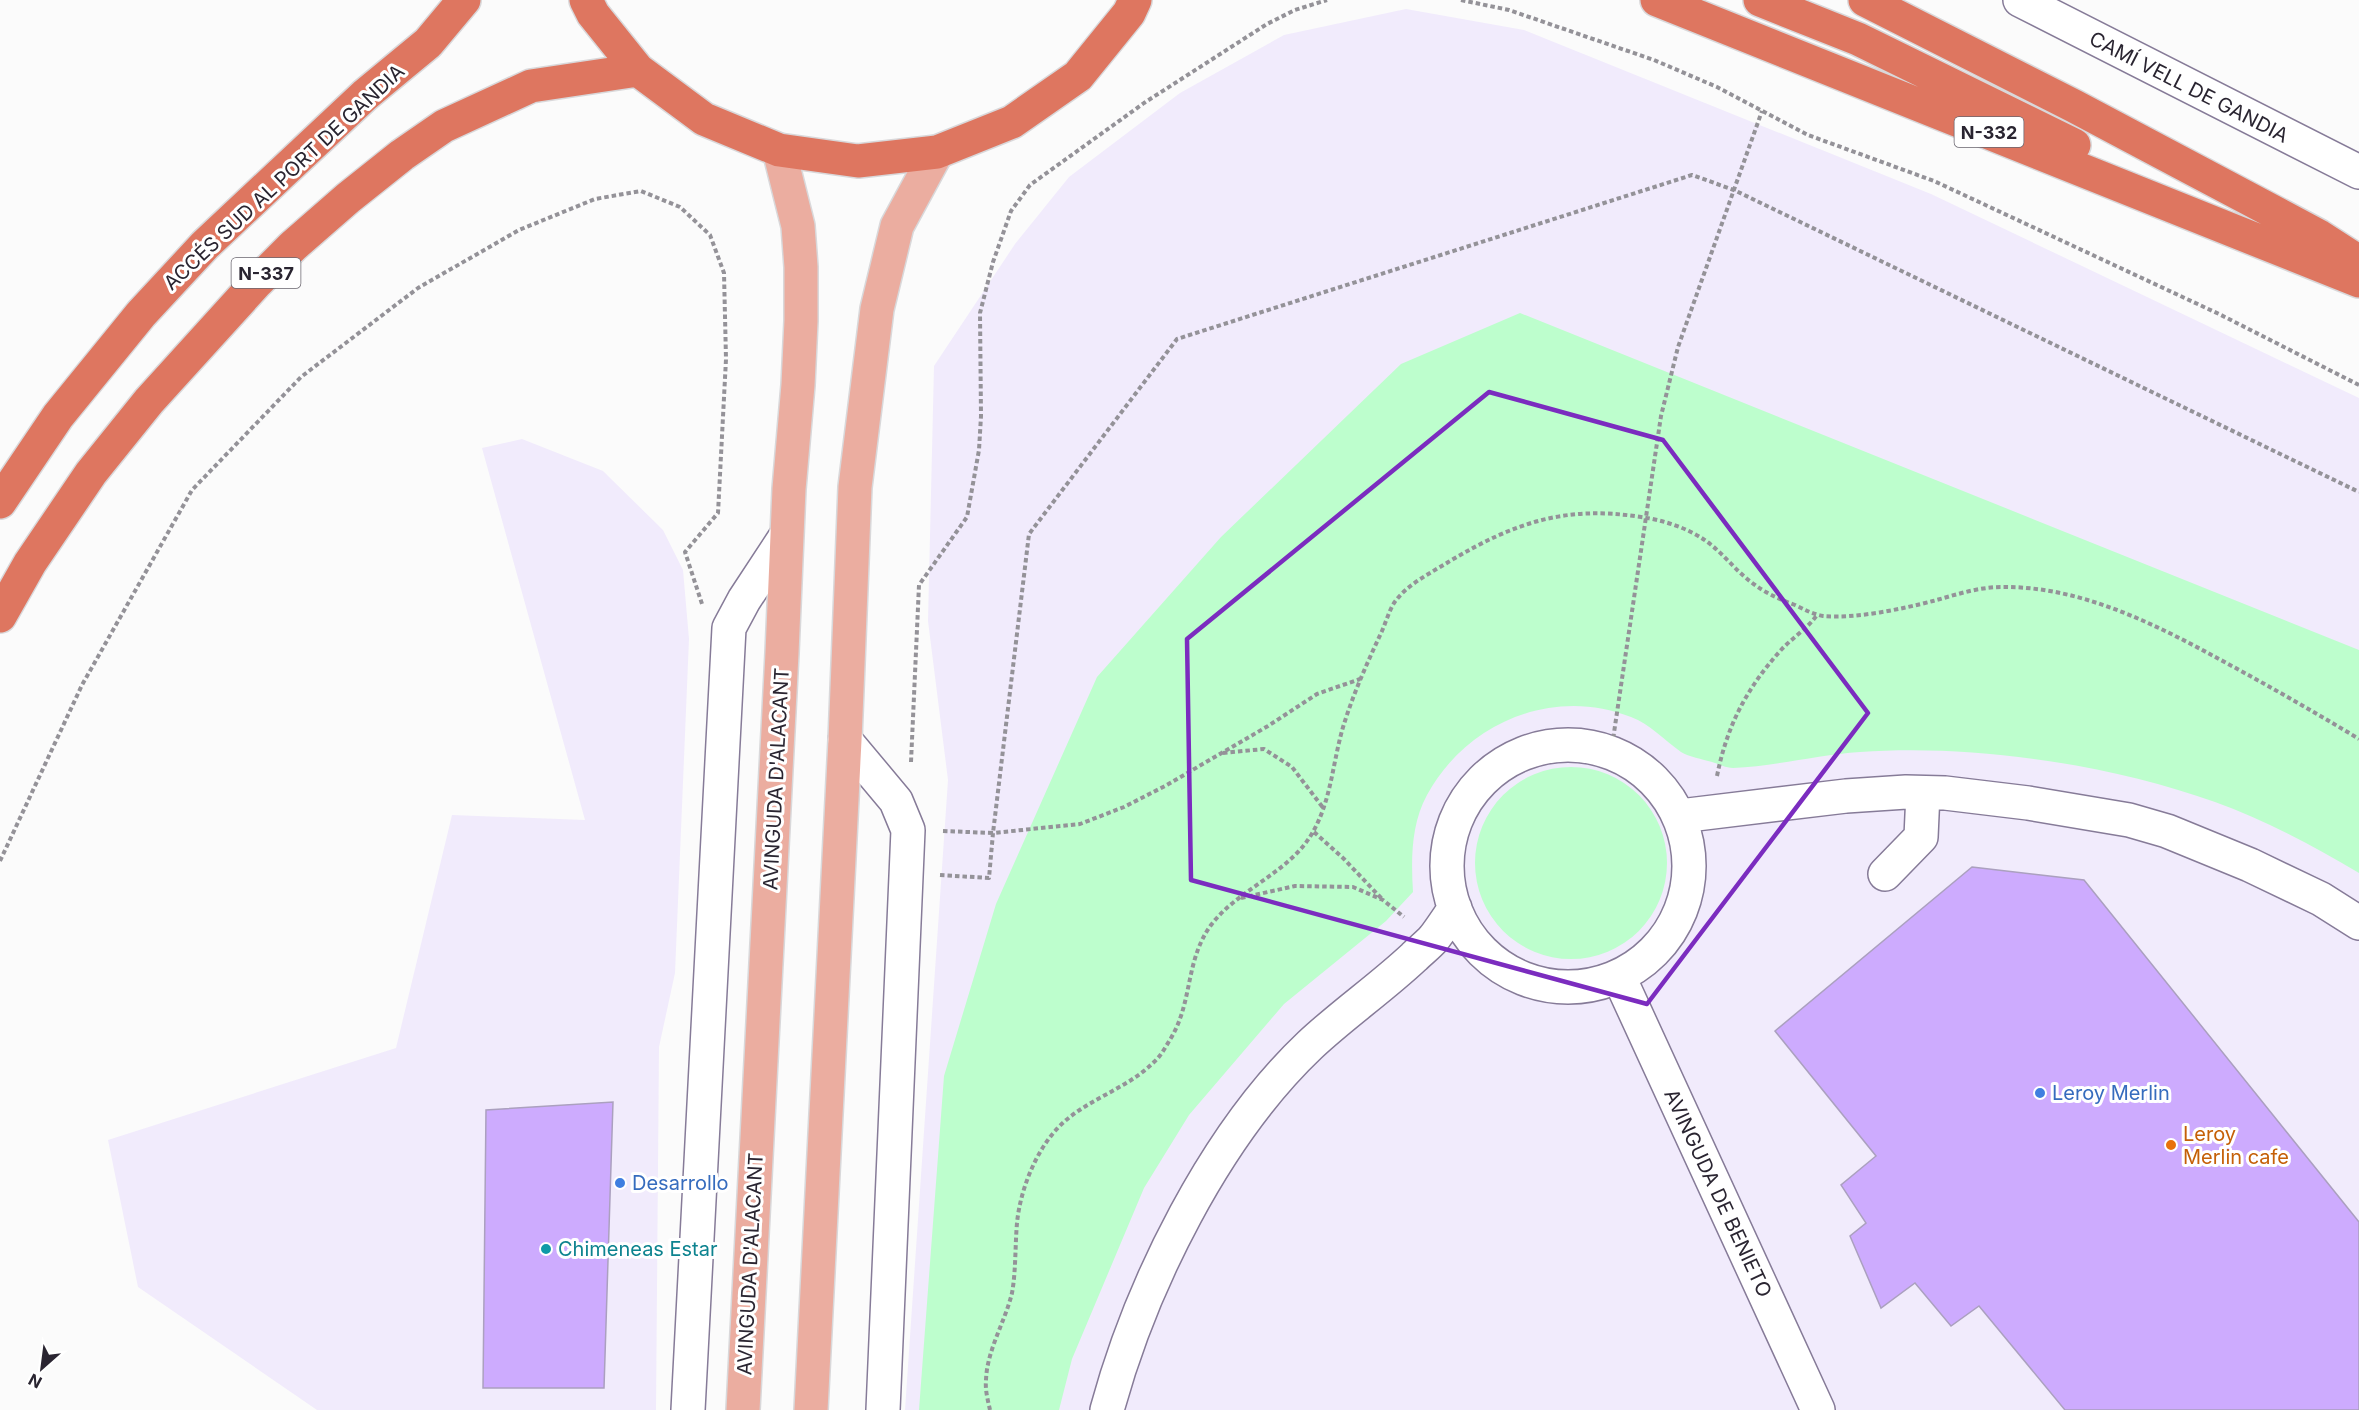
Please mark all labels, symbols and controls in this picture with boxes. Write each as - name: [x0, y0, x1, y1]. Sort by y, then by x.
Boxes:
- street label: CAMÍ VELL DE GANDIA: [2085, 25, 2293, 148]
- street label: ACCÉS SUD AL PORT DE GANDIA: [158, 58, 409, 295]
- road number: N-332: [1954, 117, 2024, 147]
- road number: N-337: [232, 258, 300, 288]
- street label: AVINGUDA D'ALACANT: [758, 667, 794, 891]
- place label: Leroy Merlin: [2052, 1081, 2170, 1105]
- street label: AVINGUDA DE BENIETO: [1659, 1085, 1777, 1301]
- marker: Leroy Merlin: [2033, 1086, 2047, 1100]
- place label: Leroy Merlin cafe: [2183, 1122, 2289, 1169]
- marker: Leroy Merlin cafe: [2164, 1138, 2178, 1152]
- street label: AVINGUDA D'ALACANT: [732, 1152, 768, 1376]
- place label: Desarrollo: [632, 1171, 729, 1195]
- marker: Desarrollo: [613, 1176, 627, 1190]
- place label: Chimeneas Estar: [558, 1237, 718, 1261]
- marker: Chimeneas Estar: [539, 1242, 553, 1256]
- north arrow: [12, 1338, 72, 1398]
- text: N: [25, 1370, 45, 1393]

